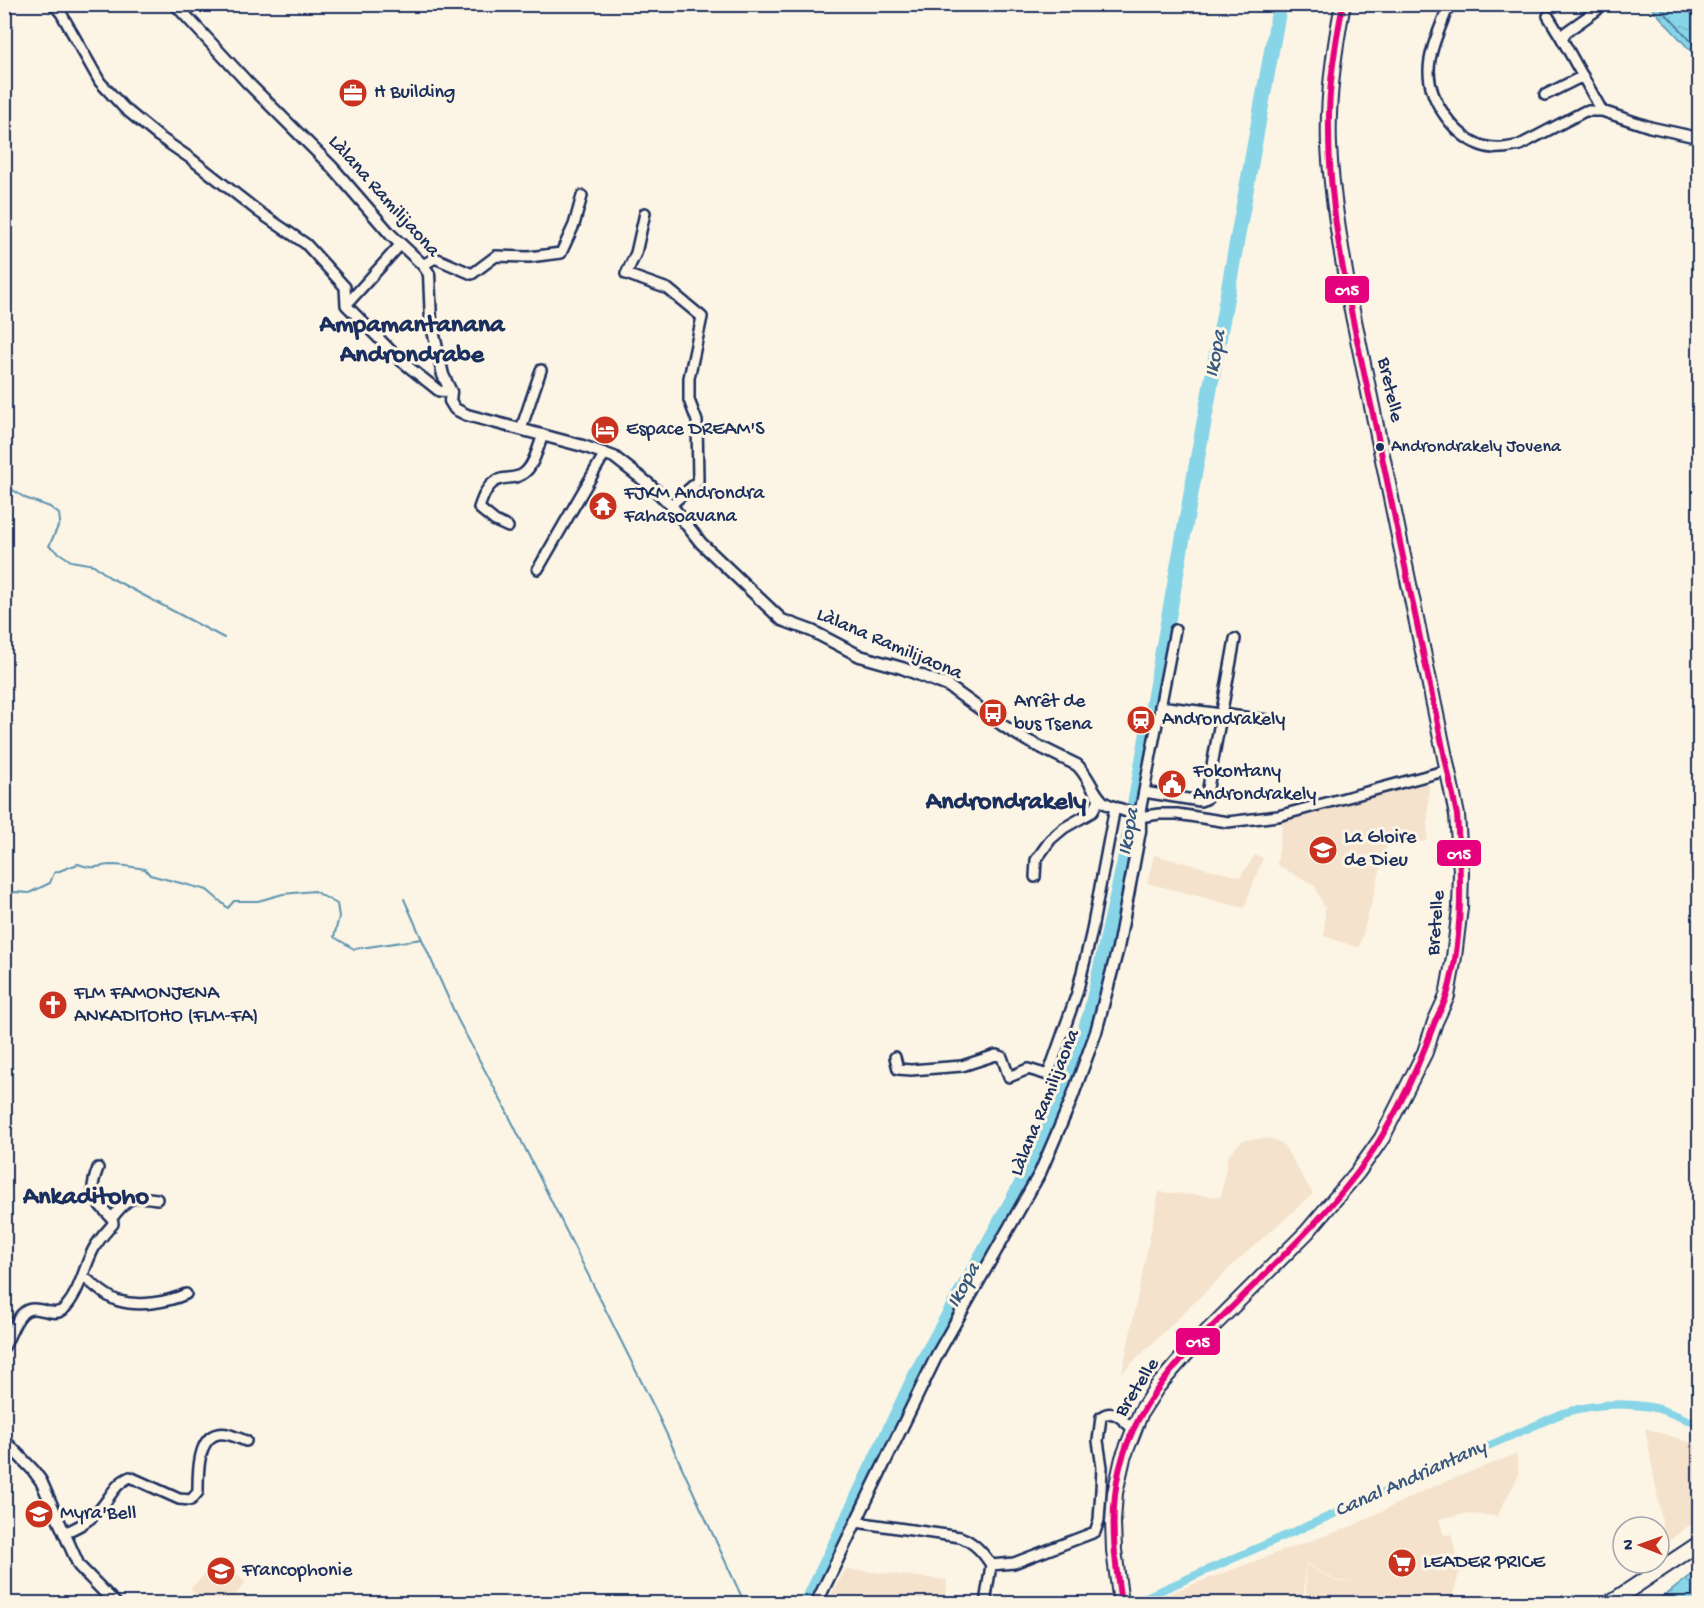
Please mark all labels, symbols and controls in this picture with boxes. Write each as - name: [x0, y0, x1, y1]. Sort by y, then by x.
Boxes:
- office icon: H Building: [337, 77, 369, 109]
- place label: H Building: [374, 82, 455, 105]
- street label: Làlana Ramilijaona: [322, 131, 444, 263]
- line badge: 015: [1324, 275, 1370, 304]
- text: 015: [1335, 283, 1360, 302]
- district label: Ampamantanana Androndrabe: [319, 311, 506, 372]
- water label: Ikopa: [1201, 327, 1234, 379]
- street label: Bretelle: [1371, 355, 1407, 425]
- hotel icon: Espace DREAM'S: [589, 414, 621, 446]
- place label: Espace DREAM'S: [626, 419, 765, 442]
- place label: Androndrakely Jovena: [1391, 437, 1562, 458]
- marker: Androndrakely Jovena: [1374, 441, 1386, 453]
- place label: FJKM Androndra Fahasoavana: [623, 483, 765, 529]
- temple icon: FJKM Androndra Fahasoavana: [587, 490, 619, 522]
- street label: Làlana Ramilijaona: [813, 604, 966, 686]
- place label: Arrêt de bus Tsena: [1014, 691, 1093, 737]
- bus stop icon: Arrêt de bus Tsena: [977, 697, 1009, 729]
- station icon: Androndrakely: [1125, 704, 1157, 736]
- place label: Androndrakely: [1162, 709, 1286, 732]
- place label: Fokontany Androndrakely: [1192, 761, 1317, 807]
- public building icon: Fokontany Androndrakely: [1156, 768, 1188, 800]
- district label: Androndrakely: [925, 788, 1086, 819]
- water label: Ikopa: [1114, 805, 1147, 857]
- place label: La Gloire de Dieu: [1344, 827, 1417, 873]
- school or university icon: La Gloire de Dieu: [1307, 834, 1339, 866]
- line badge: 015: [1436, 839, 1482, 867]
- text: 015: [1447, 847, 1472, 866]
- street label: Bretelle: [1423, 889, 1451, 957]
- place label: FLM FAMONJENA ANKADITOHO (FLM-FA): [73, 983, 259, 1029]
- church icon: FLM FAMONJENA ANKADITOHO (FLM-FA): [37, 989, 69, 1021]
- street label: Làlana Ramilijaona: [1006, 1026, 1086, 1180]
- district label: Ankaditoho: [22, 1183, 150, 1214]
- water label: Ikopa: [943, 1258, 988, 1313]
- line badge: 015: [1175, 1327, 1221, 1356]
- text: 015: [1186, 1335, 1211, 1354]
- street label: Bretelle: [1110, 1354, 1166, 1422]
- water label: Canal Andriantany: [1331, 1435, 1492, 1525]
- school or university icon: Myra'Bell: [23, 1498, 55, 1530]
- place label: Myra'Bell: [60, 1503, 136, 1526]
- north arrow: [1611, 1515, 1671, 1575]
- text: N: [1620, 1539, 1639, 1550]
- supermarket icon: LEADER PRICE: [1386, 1547, 1418, 1579]
- place label: LEADER PRICE: [1423, 1552, 1546, 1575]
- school or university icon: Francophonie: [205, 1555, 237, 1587]
- place label: Francophonie: [241, 1560, 353, 1583]

